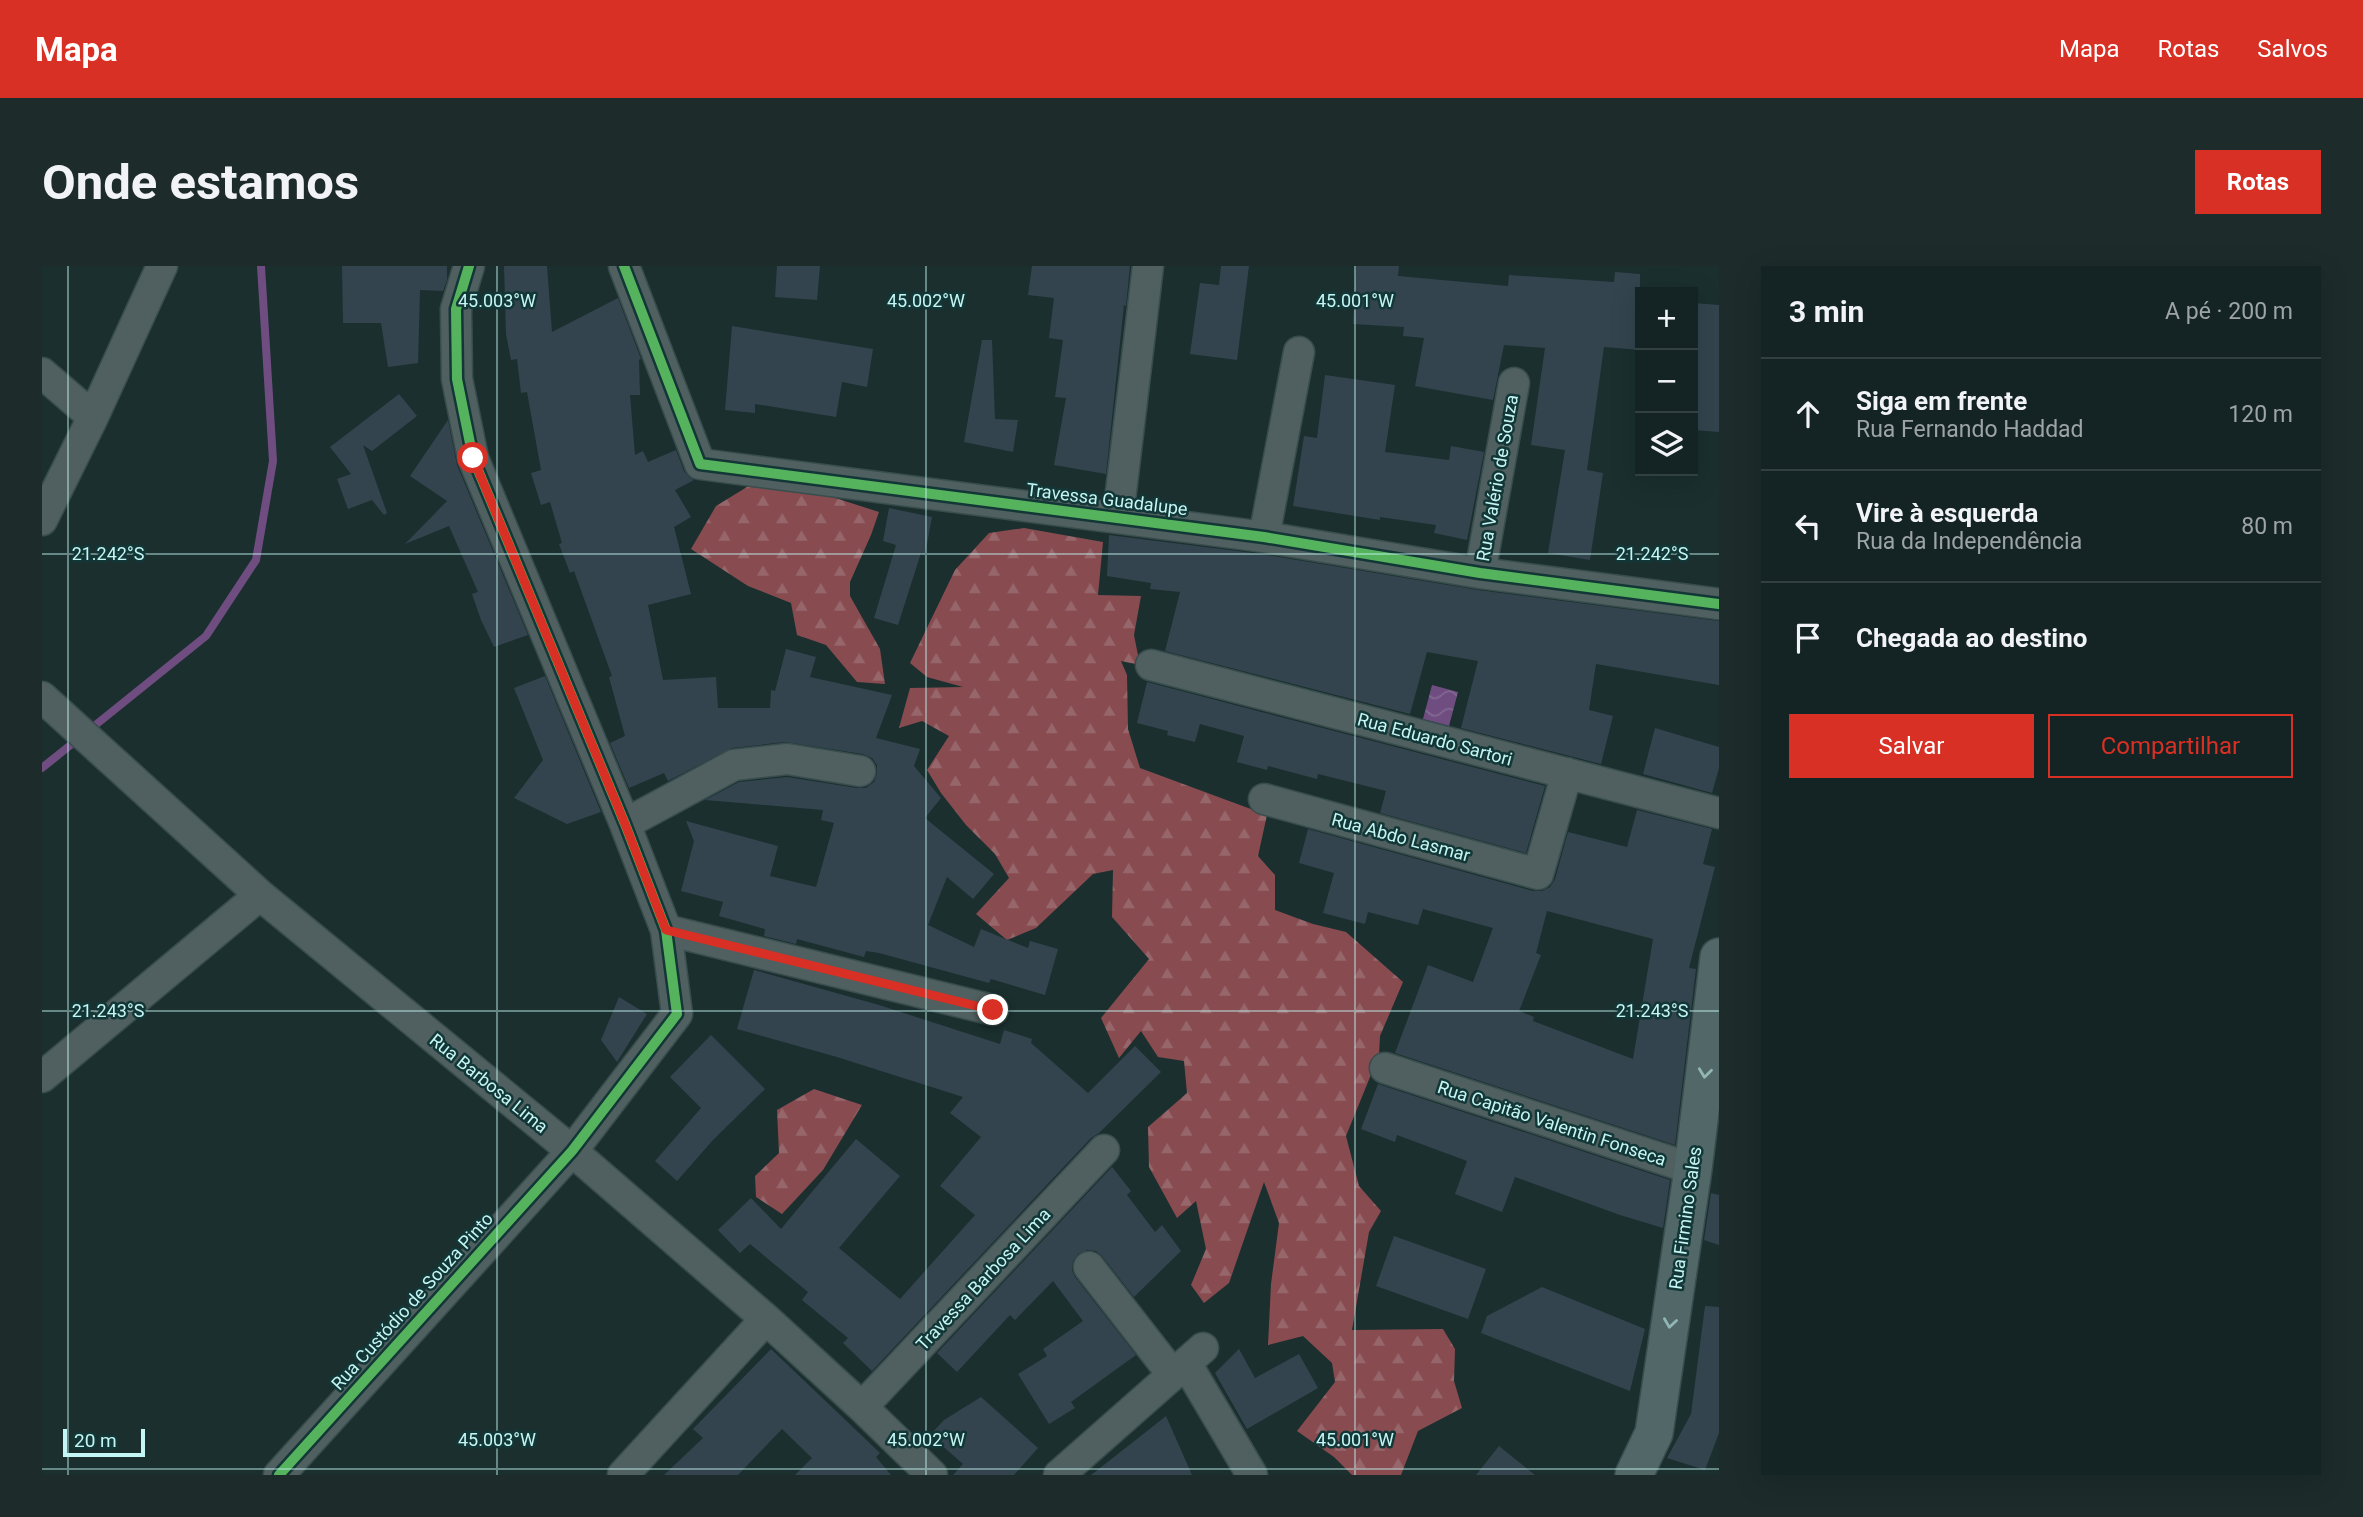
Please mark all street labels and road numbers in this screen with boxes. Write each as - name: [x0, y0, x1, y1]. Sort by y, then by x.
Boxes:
- street label: Rua Valério de Souza: [1472, 393, 1522, 563]
- street label: Travessa Guadalupe: [1025, 479, 1189, 519]
- street label: Rua Eduardo Sartori: [1355, 708, 1515, 770]
- street label: Rua Abdo Lasmar: [1329, 808, 1473, 866]
- street label: Rua Barbosa Lima: [426, 1029, 552, 1137]
- street label: Rua Capitão Valentin Fonseca: [1435, 1076, 1669, 1170]
- street label: Rua Firmino Sales: [1665, 1145, 1705, 1291]
- street label: Travessa Barbosa Lima: [912, 1203, 1054, 1355]
- street label: Rua Custódio de Souza Pinto: [327, 1208, 497, 1394]

